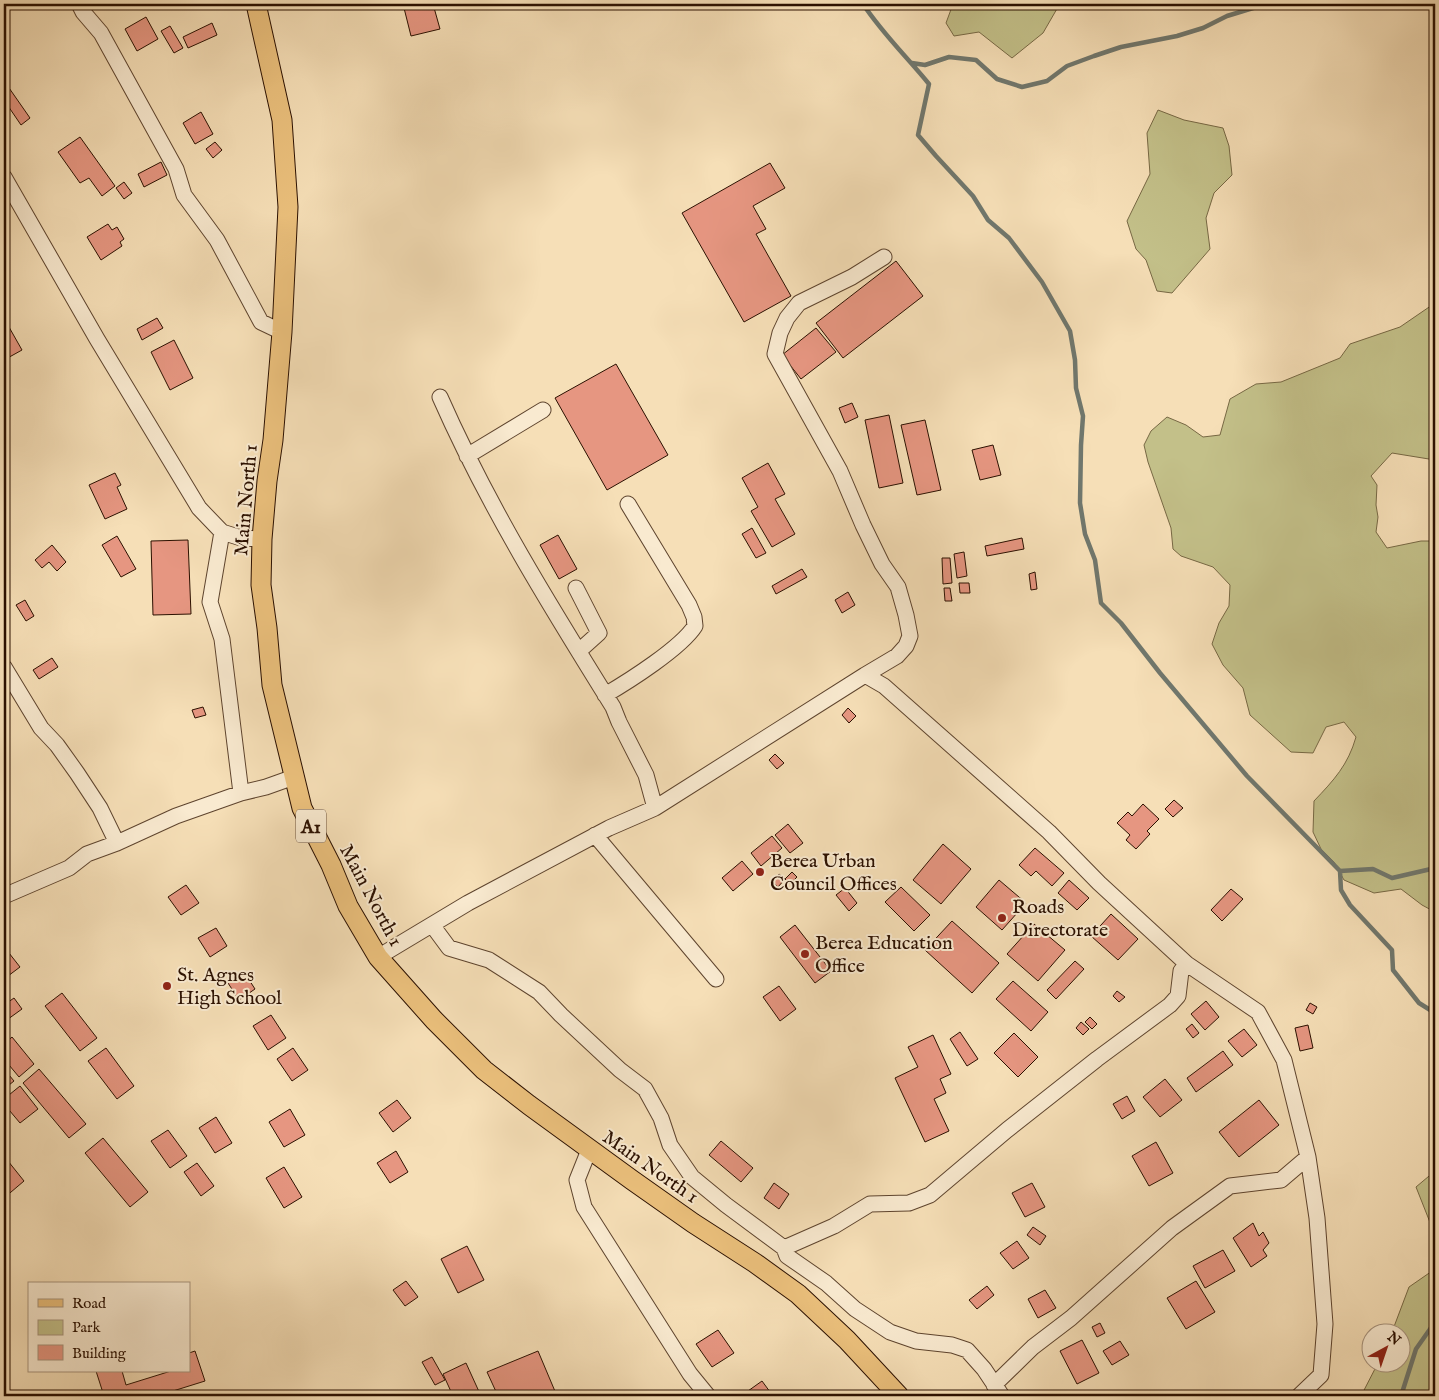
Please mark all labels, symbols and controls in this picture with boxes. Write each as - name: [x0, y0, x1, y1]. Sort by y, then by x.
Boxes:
- street label: Main North 1: [229, 443, 264, 557]
- road number: A1: [296, 809, 326, 842]
- street label: Main North 1: [333, 840, 408, 951]
- place label: Berea Urban Council Offices: [770, 849, 897, 897]
- marker: Berea Urban Council Offices: [754, 866, 766, 878]
- place label: Roads Directorate: [1012, 895, 1108, 943]
- marker: Roads Directorate: [996, 912, 1008, 924]
- place label: Berea Education Office: [815, 931, 953, 979]
- marker: Berea Education Office: [799, 948, 811, 960]
- place label: St. Agnes High School: [177, 963, 282, 1011]
- marker: St. Agnes High School: [161, 980, 173, 992]
- street label: Main North 1: [597, 1125, 703, 1210]
- legend: [28, 1282, 190, 1372]
- text: Road: [72, 1294, 107, 1313]
- text: Park: [72, 1318, 102, 1337]
- north arrow: [1362, 1322, 1412, 1372]
- text: N: [1383, 1327, 1404, 1350]
- text: Building: [72, 1344, 127, 1363]

